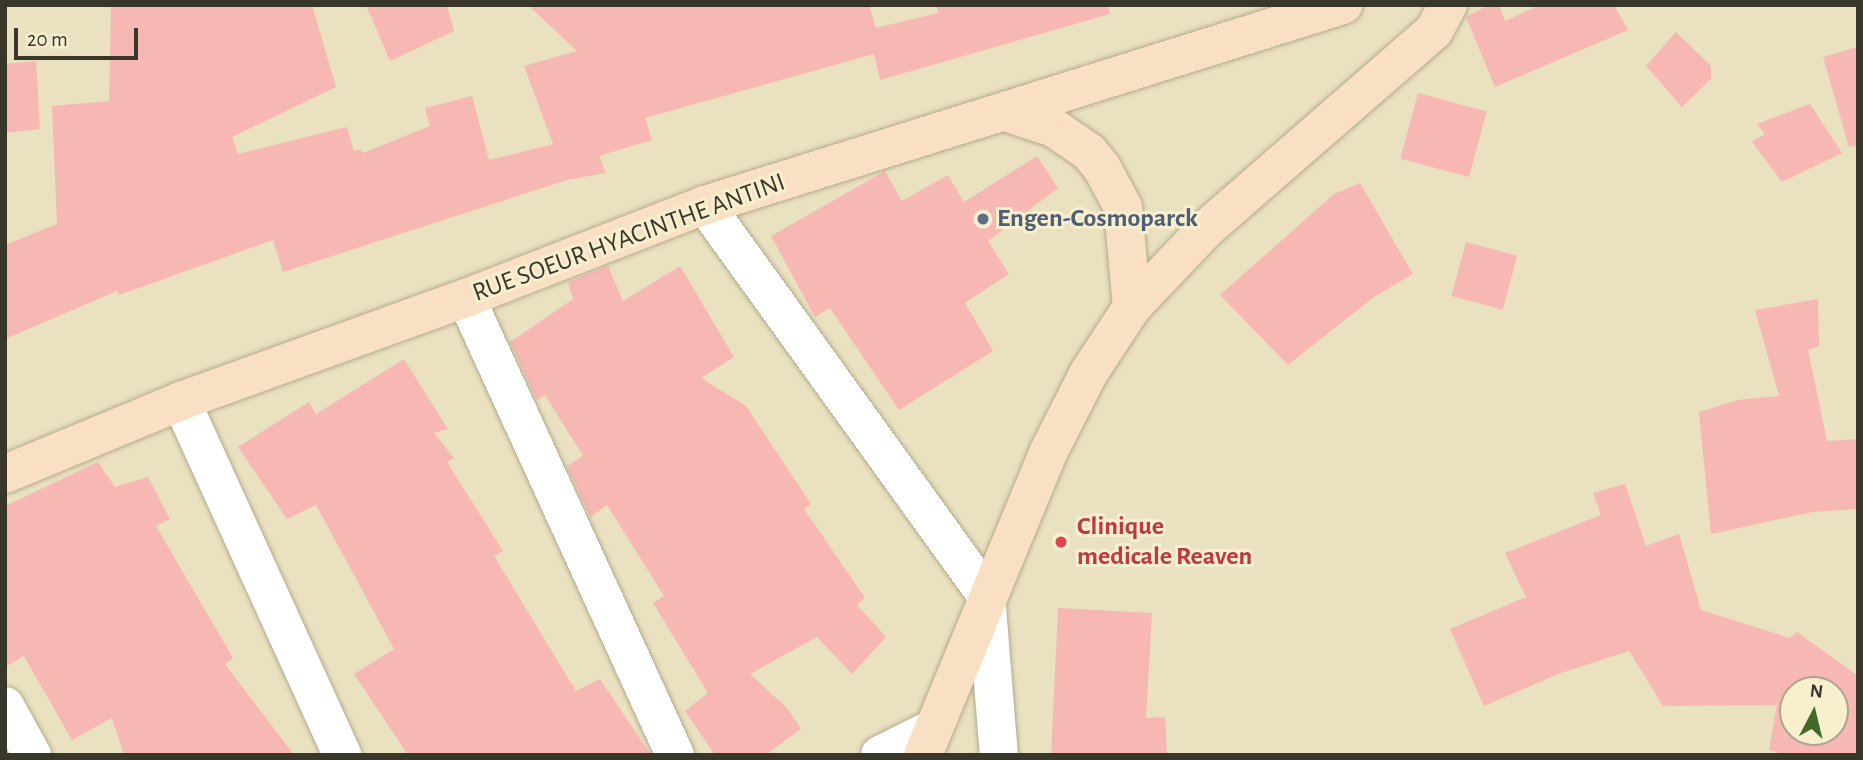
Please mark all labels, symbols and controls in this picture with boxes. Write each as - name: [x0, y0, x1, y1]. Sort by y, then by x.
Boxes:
- scale bar: [18, 14, 142, 58]
- text: 20 m: [27, 29, 68, 50]
- street label: RUE SOEUR HYACINTHE ANTINI: [468, 167, 790, 309]
- place label: Engen-Cosmoparck: [997, 203, 1198, 235]
- marker: Engen-Cosmoparck: [975, 211, 991, 227]
- place label: Clinique medicale Reaven: [1077, 511, 1252, 572]
- marker: Clinique medicale Reaven: [1051, 532, 1071, 552]
- north arrow: [1779, 676, 1849, 746]
- text: N: [1809, 681, 1824, 702]

